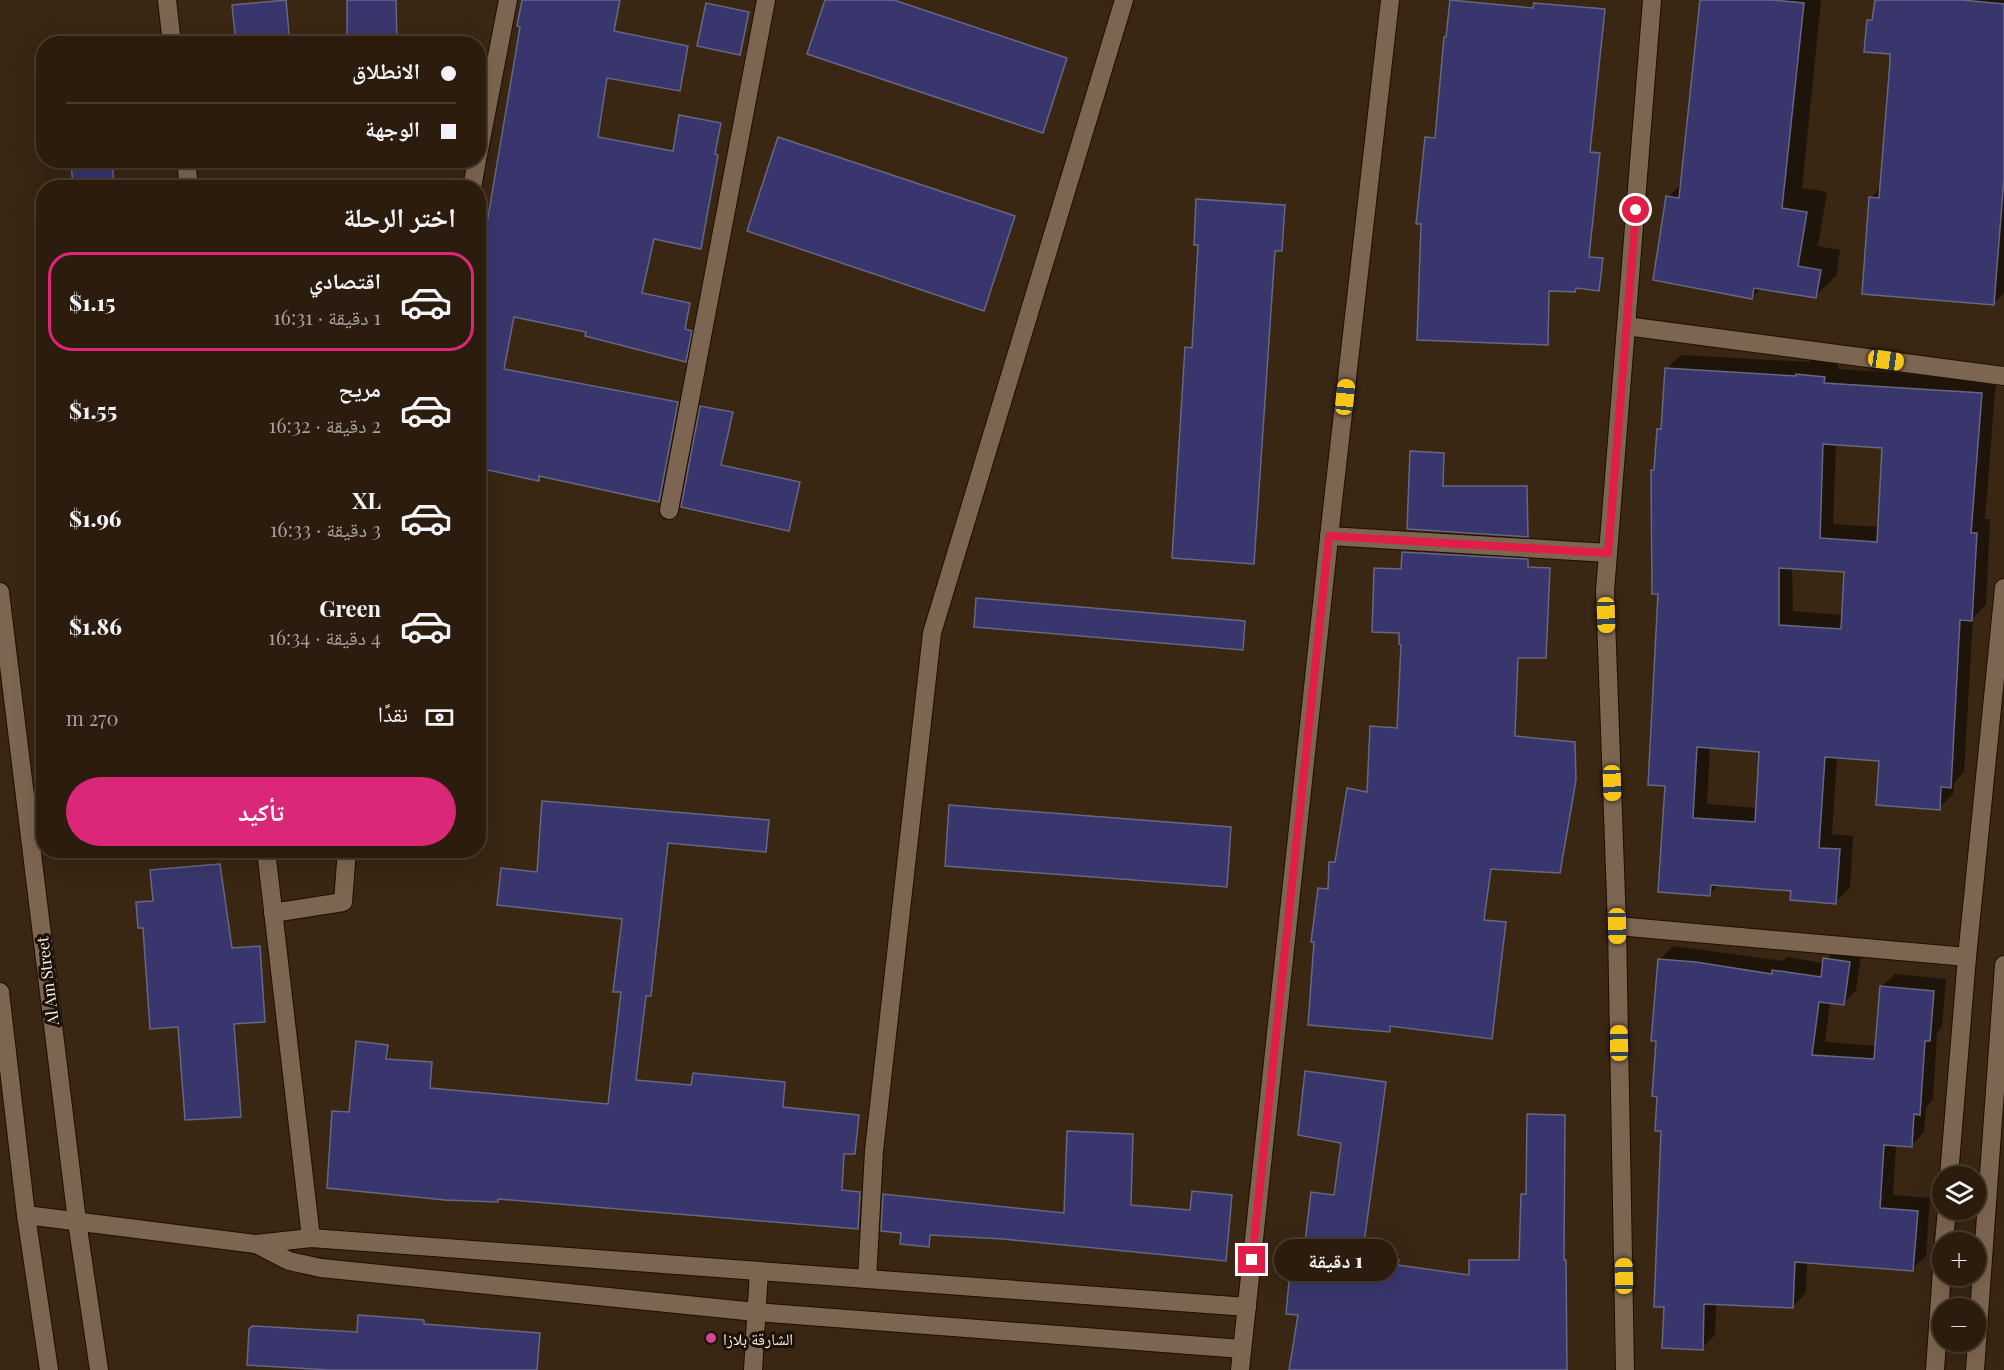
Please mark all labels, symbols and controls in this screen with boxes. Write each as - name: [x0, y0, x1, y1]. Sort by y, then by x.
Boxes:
- text: الانطلاق: [352, 55, 420, 85]
- text: الوجهة: [365, 113, 420, 143]
- route start: [1622, 196, 1649, 223]
- text: اختر الرحلة: [343, 198, 456, 234]
- text: اقتصادي: [309, 265, 381, 295]
- icon: car: [399, 275, 453, 329]
- text: $1.15: [69, 287, 115, 317]
- text: 1 دقيقة · 16:31: [273, 303, 381, 330]
- car: [1867, 349, 1905, 371]
- text: مريح: [338, 373, 381, 403]
- car: [1334, 378, 1356, 416]
- icon: car: [399, 383, 453, 437]
- text: $1.55: [69, 395, 117, 425]
- text: 2 دقيقة · 16:32: [269, 411, 381, 438]
- text: XL: [352, 485, 381, 515]
- icon: car: [399, 491, 453, 545]
- text: $1.96: [69, 503, 122, 533]
- text: 3 دقيقة · 16:33: [270, 515, 381, 542]
- text: Green: [319, 593, 381, 623]
- car: [1596, 597, 1616, 633]
- icon: car: [399, 599, 453, 653]
- text: $1.86: [69, 611, 122, 641]
- text: 4 دقيقة · 16:34: [268, 623, 381, 650]
- text: نقدًا: [378, 698, 408, 728]
- icon: cash: [423, 701, 456, 734]
- text: 270 m: [66, 704, 118, 731]
- car: [1602, 765, 1622, 801]
- button: تأكيد: [66, 777, 456, 846]
- car: [1608, 908, 1626, 944]
- street label: Al Am Street: [31, 935, 63, 1028]
- car: [1610, 1025, 1628, 1061]
- map controls: [1932, 1166, 1986, 1352]
- button: layers: [1932, 1166, 1986, 1220]
- button: +: [1932, 1232, 1986, 1286]
- callout: 1 دقيقة: [1273, 1239, 1396, 1281]
- route end: [1238, 1246, 1265, 1273]
- text: 1 دقيقة: [1308, 1246, 1363, 1273]
- car: [1615, 1258, 1633, 1294]
- button: −: [1932, 1298, 1986, 1352]
- place label: الشارقة بلازا: [723, 1328, 793, 1349]
- marker: الشارقة بلازا: [704, 1331, 718, 1345]

